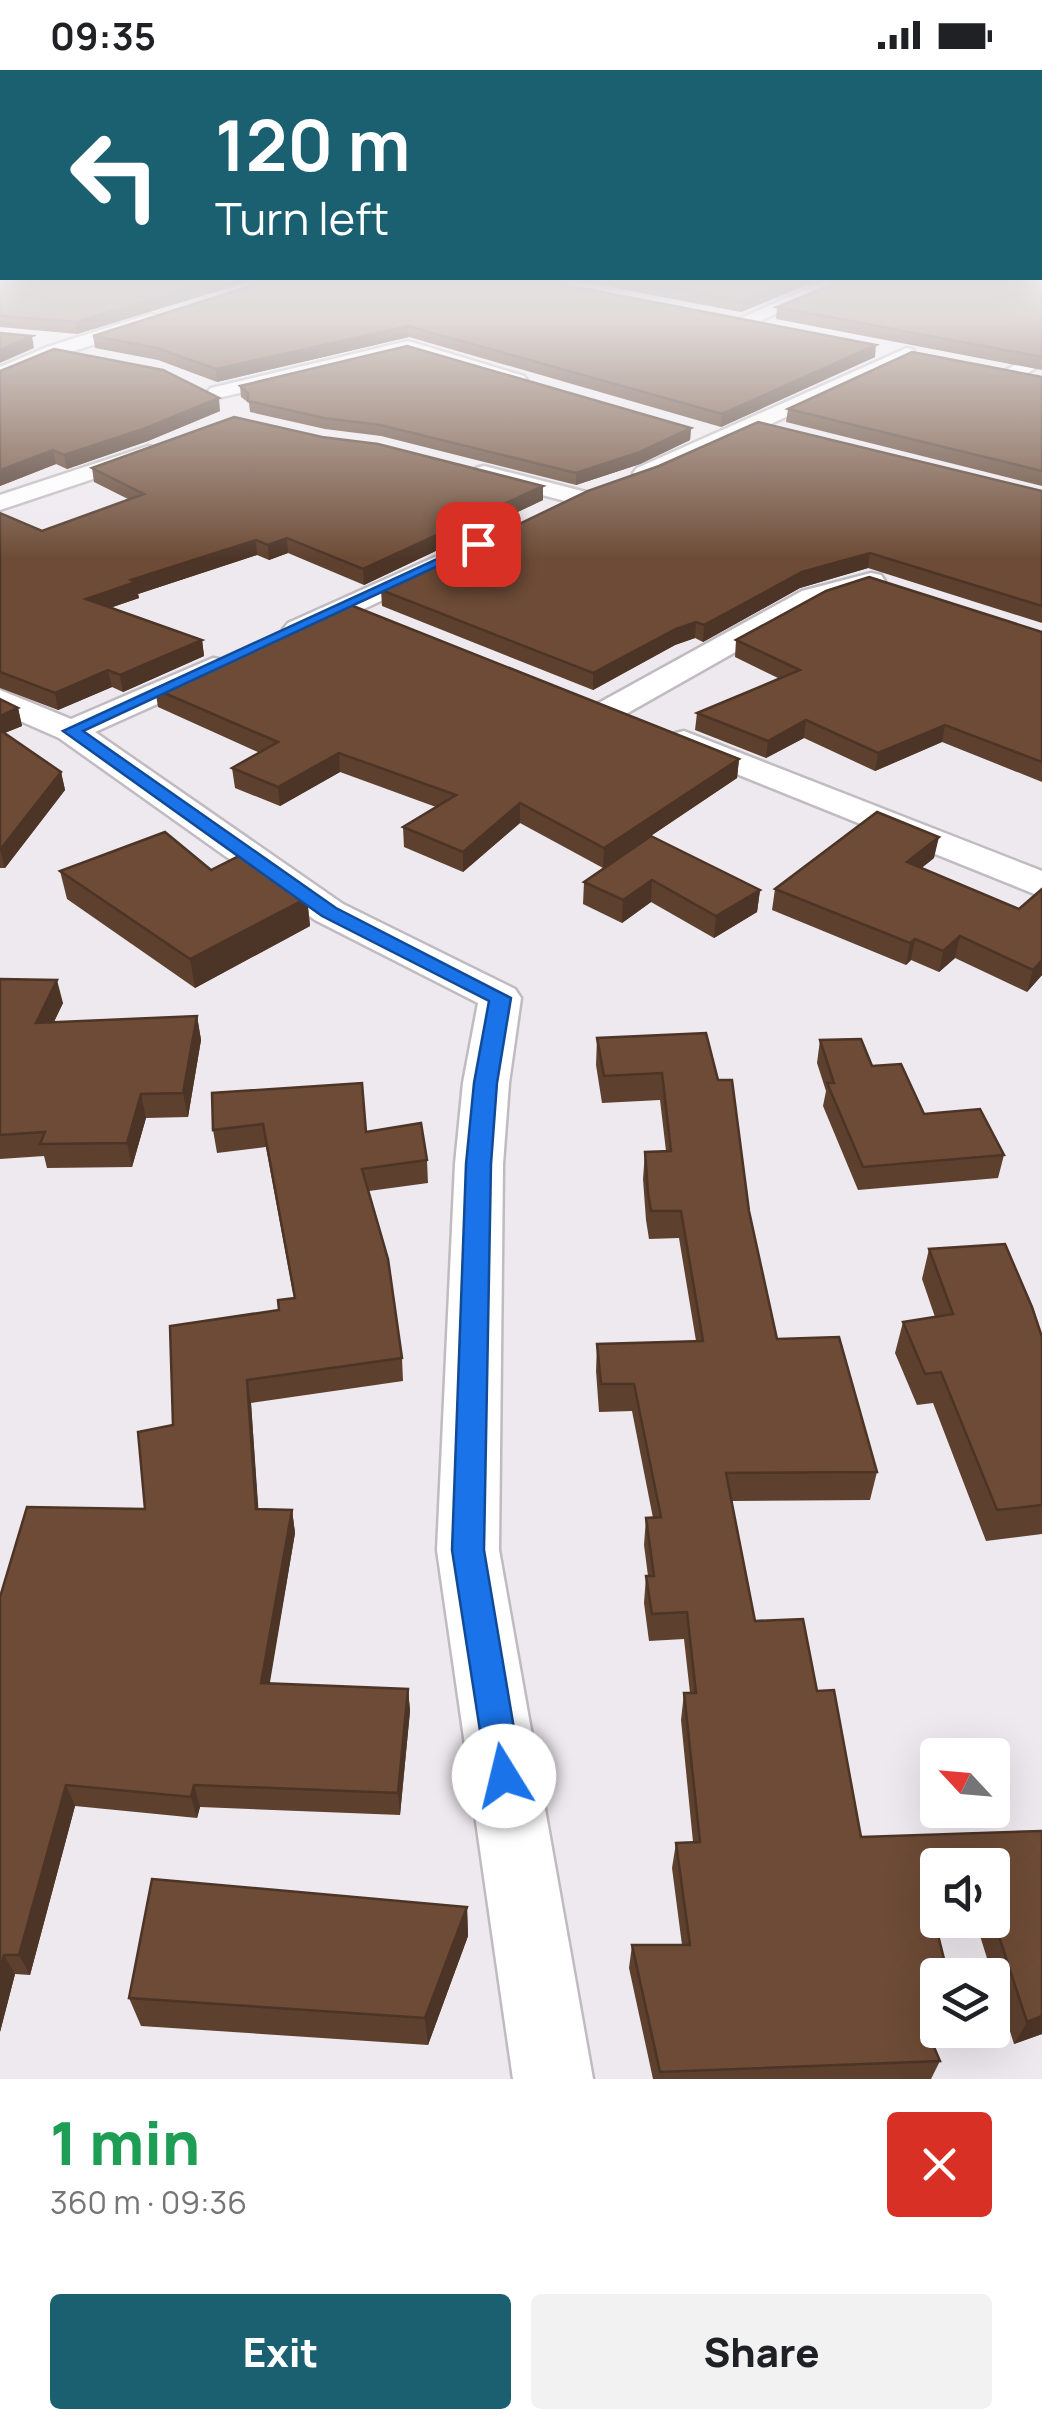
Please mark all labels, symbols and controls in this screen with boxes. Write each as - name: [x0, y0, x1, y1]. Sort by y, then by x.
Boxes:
- text: 09:35: [50, 9, 156, 61]
- text: 120 m: [215, 96, 410, 192]
- icon: left: [50, 110, 180, 240]
- text: Turn left: [215, 187, 389, 249]
- pin: [436, 502, 521, 587]
- icon: arrive: [451, 517, 506, 572]
- position arrow: [452, 1724, 556, 1828]
- north arrow: [920, 1738, 1010, 1828]
- map controls: [920, 1738, 1010, 2048]
- button: sound: [920, 1848, 1010, 1938]
- button: layers: [920, 1958, 1010, 2048]
- text: 1 min: [50, 2101, 200, 2183]
- button: close: [887, 2112, 992, 2217]
- text: 360 m · 09:36: [50, 2180, 247, 2224]
- button: Exit: [50, 2294, 511, 2409]
- button: Share: [531, 2294, 992, 2409]

